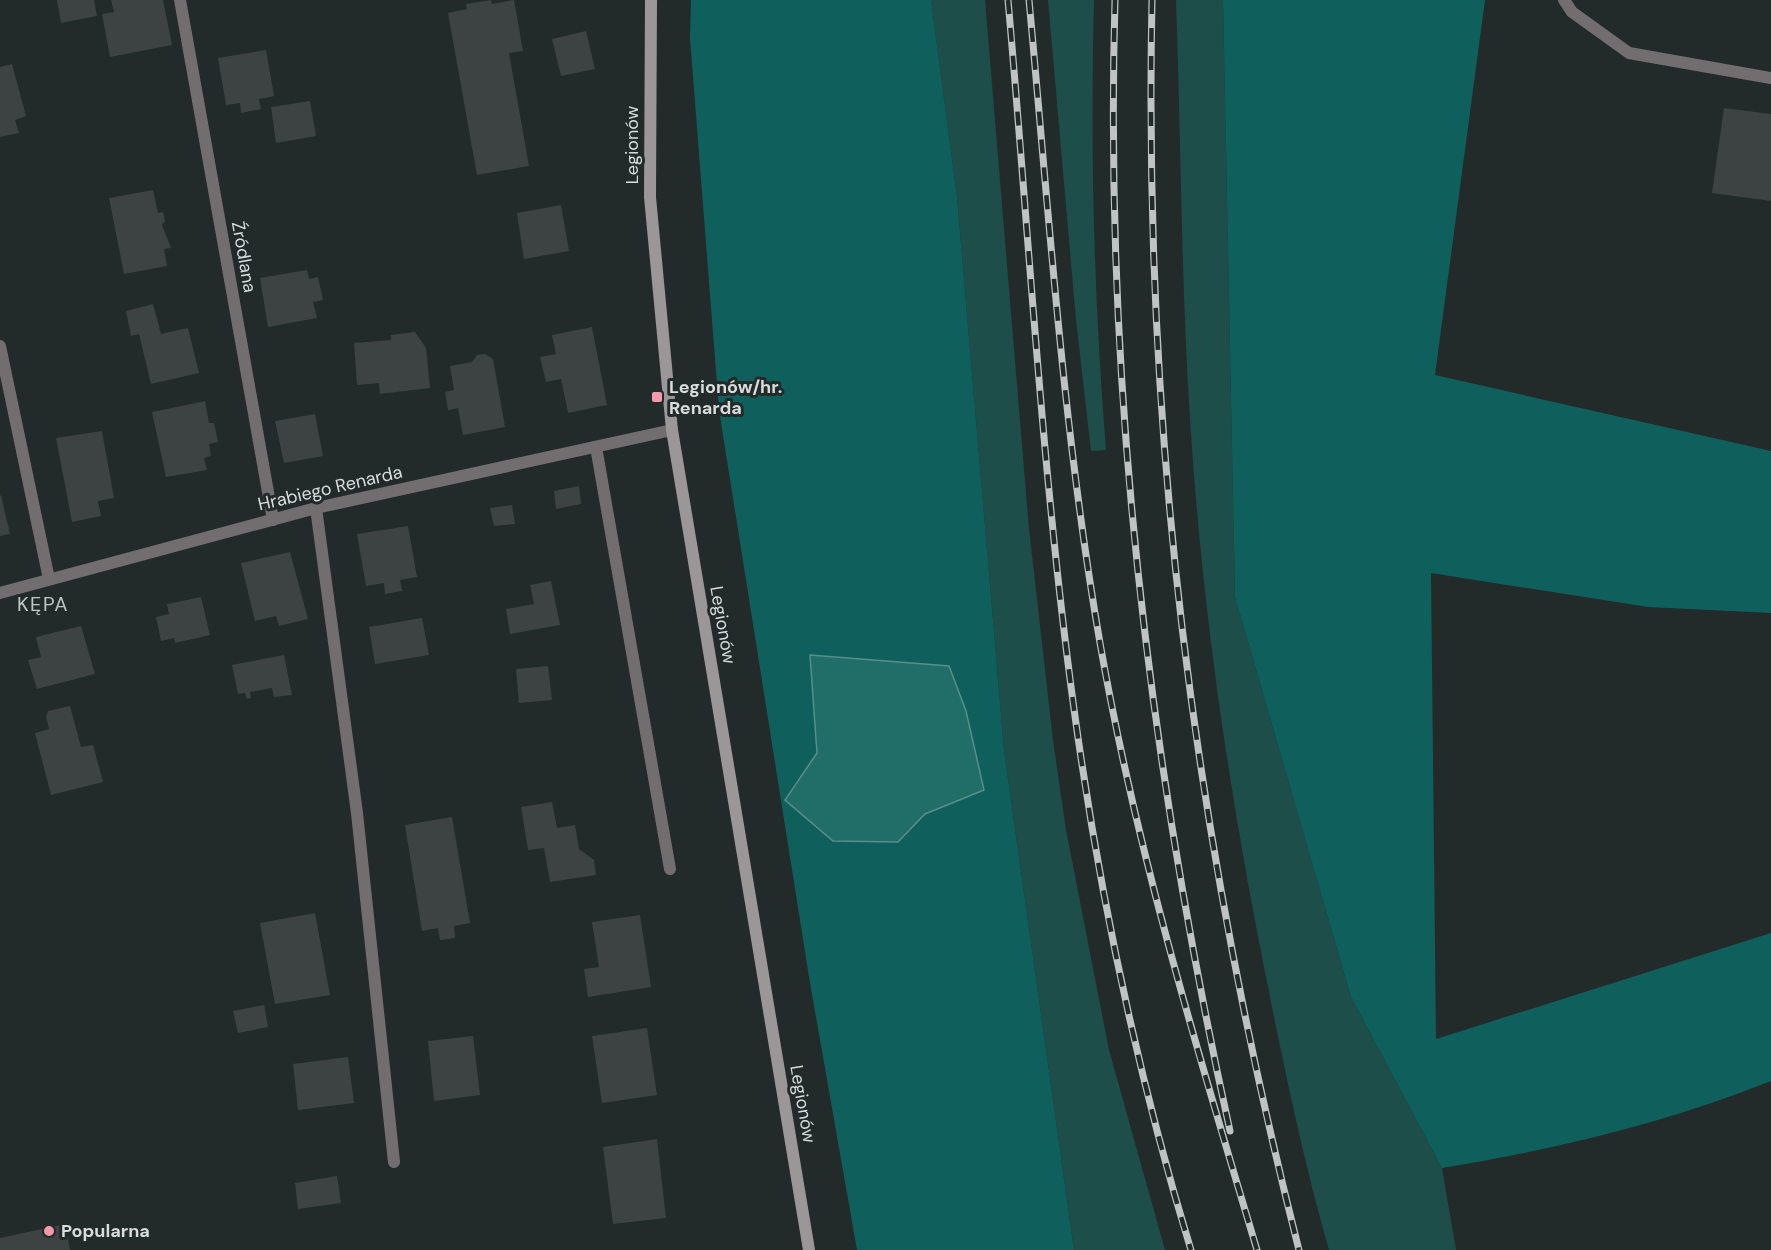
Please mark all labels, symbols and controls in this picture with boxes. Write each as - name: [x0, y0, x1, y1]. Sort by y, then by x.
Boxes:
- street label: Legionów: [620, 105, 644, 184]
- street label: Źródlana: [226, 219, 262, 295]
- place label: Legionów/hr. Renarda: [669, 375, 782, 420]
- marker: Legionów/hr. Renarda: [650, 390, 664, 404]
- street label: Hrabiego Renarda: [255, 460, 405, 516]
- street label: Legionów: [704, 584, 742, 666]
- district label: KĘPA: [17, 591, 69, 617]
- street label: Legionów: [784, 1063, 822, 1145]
- place label: Popularna: [61, 1219, 150, 1243]
- marker: Popularna: [42, 1224, 56, 1238]

